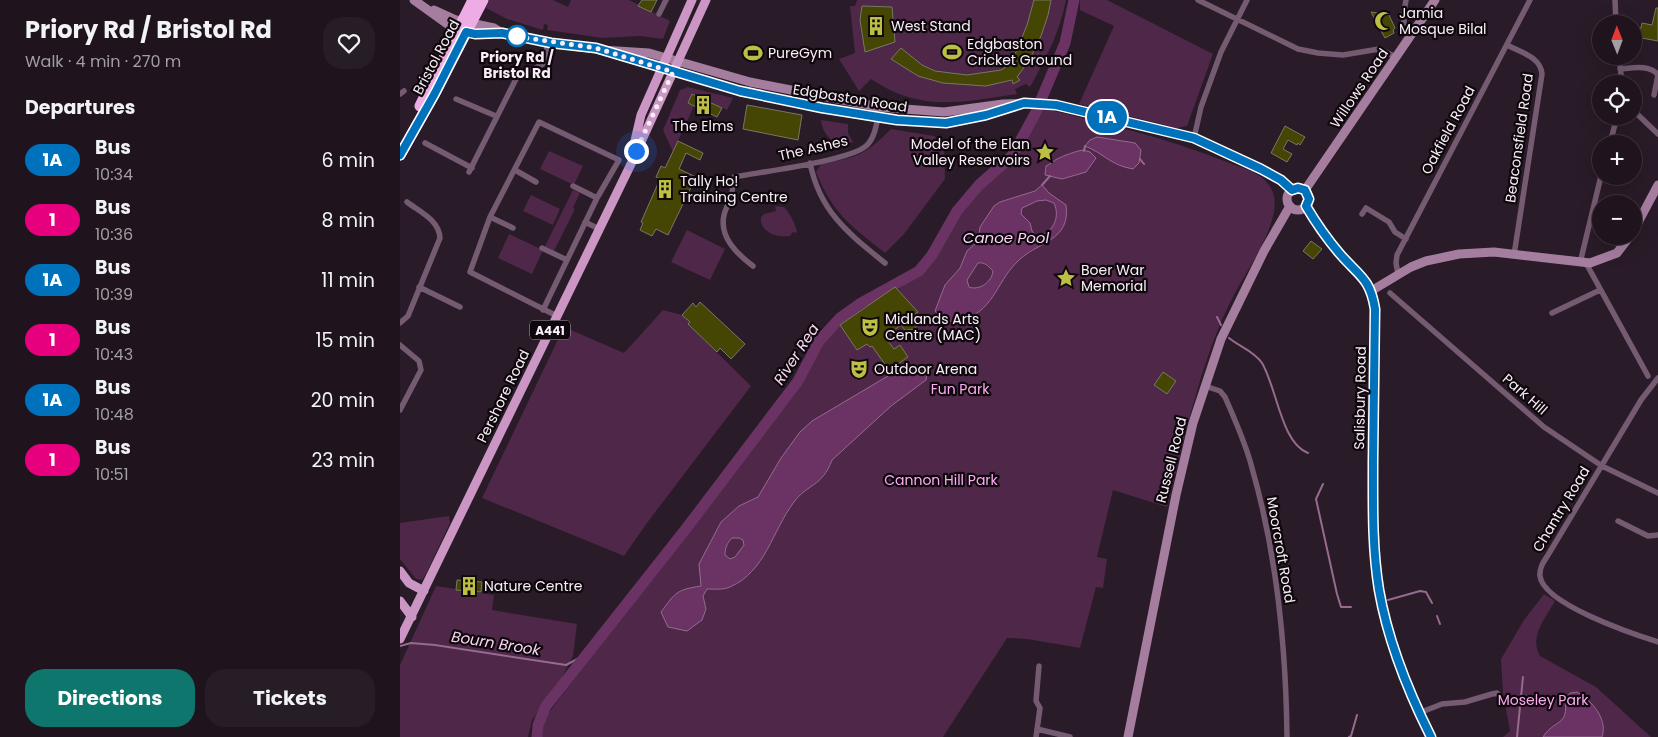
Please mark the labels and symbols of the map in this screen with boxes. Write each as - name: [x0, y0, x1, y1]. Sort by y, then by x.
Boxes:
- place label: Jamia Mosque Bilal: [1399, 3, 1487, 39]
- mosque icon: Jamia Mosque Bilal: [1373, 10, 1395, 32]
- building icon: West Stand: [865, 15, 887, 37]
- north arrow: [1592, 15, 1642, 65]
- street label: Bristol Road: [408, 16, 464, 98]
- place label: West Stand: [891, 16, 971, 36]
- marker: Priory Rd / Bristol Rd: [506, 25, 528, 47]
- place label: Edgbaston Cricket Ground: [967, 34, 1072, 70]
- sports icon: Edgbaston Cricket Ground: [941, 41, 963, 63]
- sports icon: PureGym: [742, 42, 764, 64]
- place label: PureGym: [768, 43, 832, 63]
- street label: Willows Road: [1325, 44, 1393, 132]
- place label: Priory Rd / Bristol Rd: [480, 47, 554, 83]
- street label: Beaconsfield Road: [1500, 72, 1538, 204]
- street label: Edgbaston Road: [791, 79, 909, 117]
- street label: Oakfield Road: [1416, 82, 1480, 178]
- building icon: The Elms: [692, 94, 714, 116]
- line badge: 1A: [1084, 101, 1130, 133]
- place label: The Elms: [672, 116, 734, 136]
- street label: The Ashes: [776, 130, 850, 166]
- place label: Model of the Elan Valley Reservoirs: [911, 134, 1030, 170]
- your location: [624, 139, 649, 164]
- place icon: Model of the Elan Valley Reservoirs: [1034, 141, 1056, 163]
- place label: Tally Ho! Training Centre: [680, 171, 788, 207]
- building icon: Tally Ho! Training Centre: [654, 178, 676, 200]
- water label: Canoe Pool: [963, 227, 1049, 248]
- place label: Boer War Memorial: [1081, 260, 1147, 296]
- place icon: Boer War Memorial: [1055, 267, 1077, 289]
- place label: Midlands Arts Centre (MAC): [885, 309, 981, 345]
- theatre icon: Midlands Arts Centre (MAC): [859, 316, 881, 338]
- water label: River Rea: [768, 319, 824, 389]
- road number: A441: [530, 320, 570, 340]
- street label: Pershore Road: [472, 346, 534, 446]
- street label: Salisbury Road: [1349, 346, 1371, 450]
- theatre icon: Outdoor Arena: [848, 358, 870, 380]
- place label: Outdoor Arena: [874, 359, 977, 379]
- street label: Park Hill: [1498, 369, 1552, 419]
- park label: Fun Park: [931, 379, 990, 399]
- street label: Russell Road: [1151, 415, 1191, 505]
- street label: Chantry Road: [1528, 462, 1594, 556]
- park label: Cannon Hill Park: [884, 470, 999, 490]
- street label: Moorcroft Road: [1262, 495, 1300, 605]
- building icon: Nature Centre: [458, 575, 480, 597]
- place label: Nature Centre: [484, 576, 583, 596]
- water label: Bourn Brook: [450, 626, 543, 661]
- park label: Moseley Park: [1498, 690, 1589, 710]

